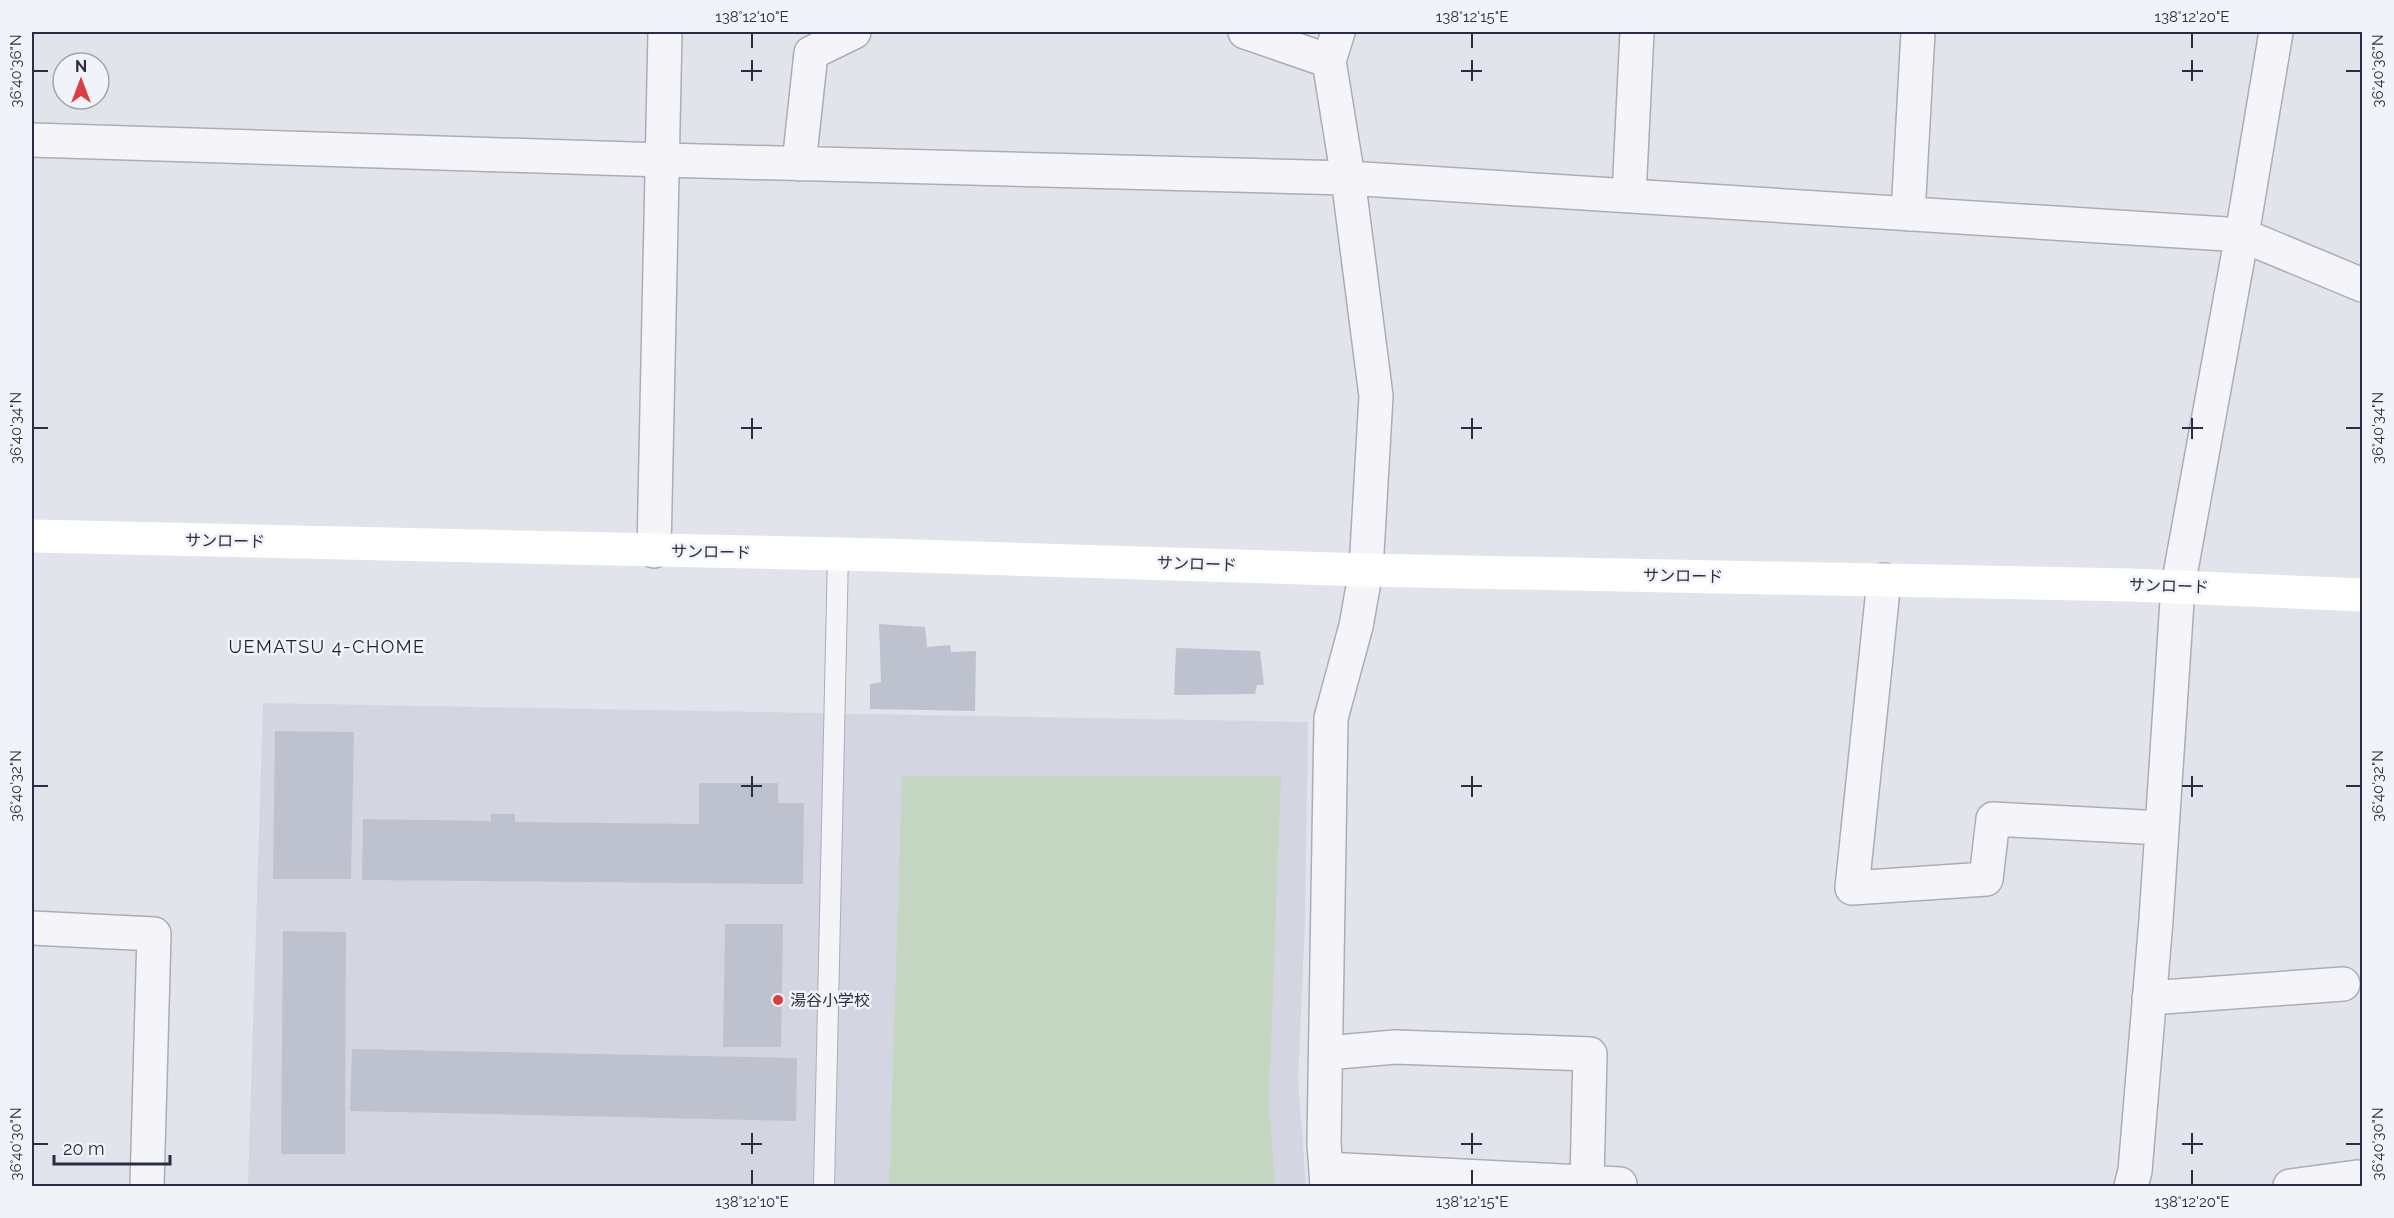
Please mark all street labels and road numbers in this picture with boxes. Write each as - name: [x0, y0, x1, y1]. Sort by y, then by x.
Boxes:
- street label: サンロード: [185, 531, 265, 551]
- street label: サンロード: [671, 542, 751, 562]
- street label: サンロード: [1157, 553, 1237, 575]
- street label: サンロード: [1643, 566, 1723, 586]
- street label: サンロード: [2129, 575, 2209, 597]

